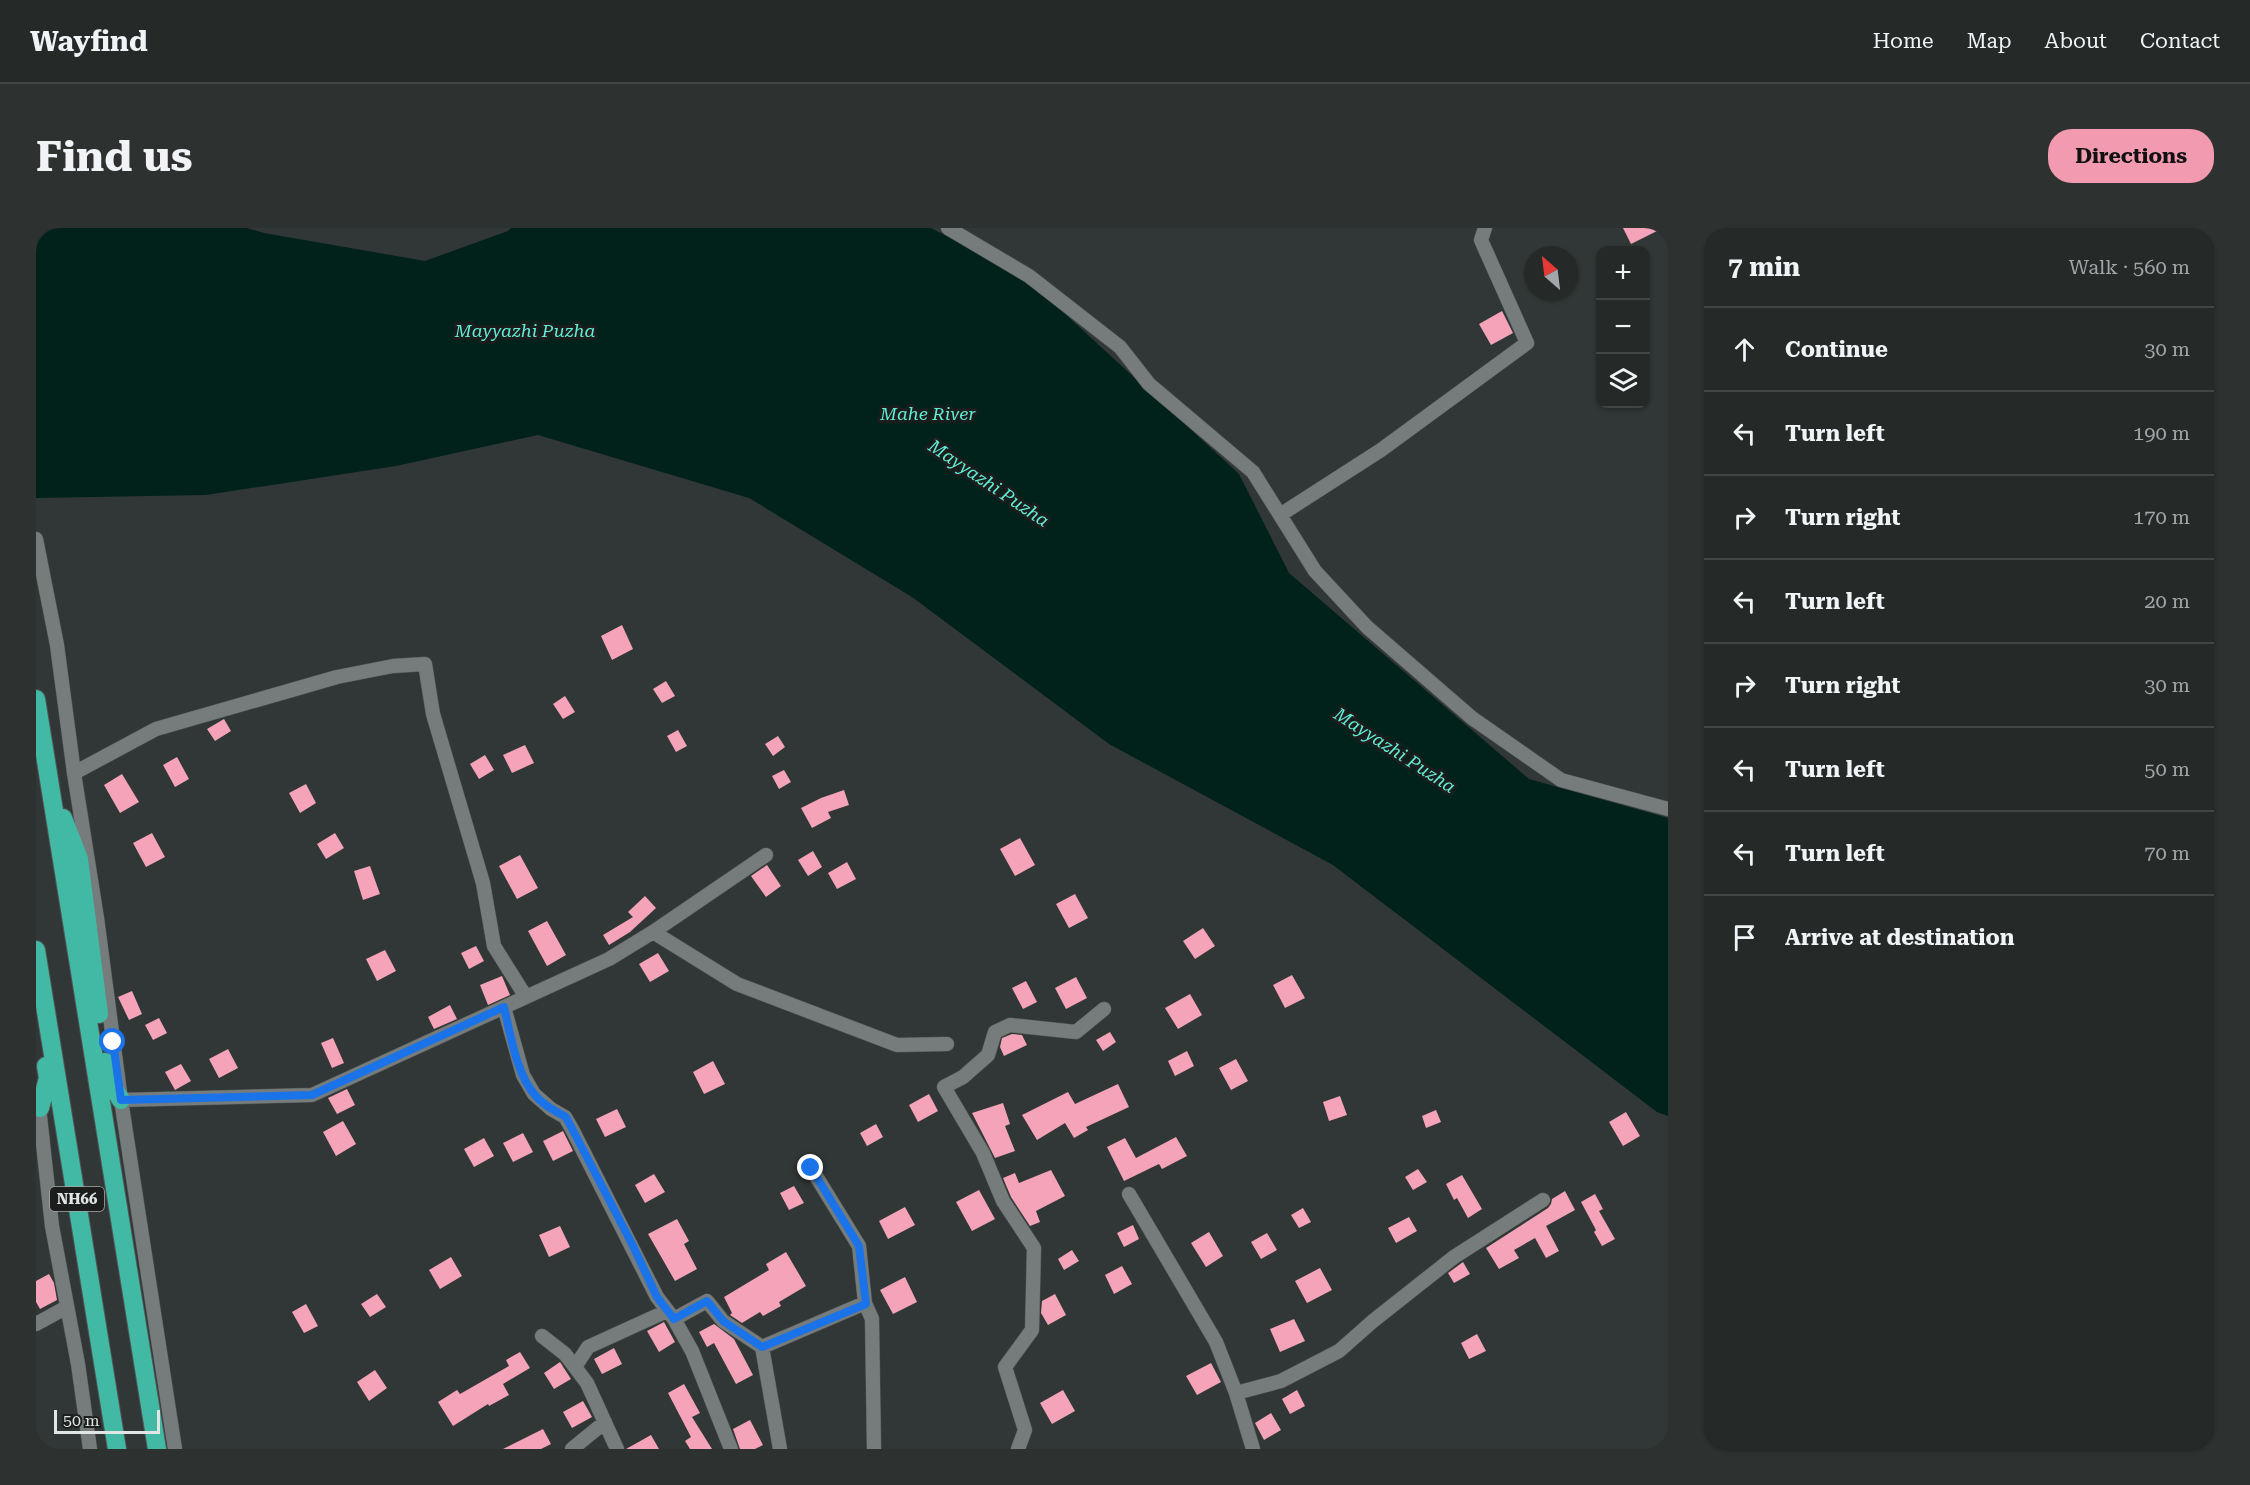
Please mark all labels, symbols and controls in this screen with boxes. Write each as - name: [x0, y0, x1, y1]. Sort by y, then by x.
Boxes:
- text: Wayfind: [30, 25, 148, 58]
- text: Home: [1873, 29, 1934, 53]
- text: Map: [1967, 29, 2012, 53]
- text: About: [2045, 29, 2107, 53]
- text: Contact: [2140, 29, 2220, 53]
- button: Directions: [2048, 129, 2214, 183]
- text: Find us: [36, 132, 193, 181]
- north arrow: [1524, 246, 1578, 300]
- map controls: [1596, 246, 1650, 408]
- button: +: [1596, 246, 1650, 300]
- text: 7 min: [1728, 252, 1800, 282]
- text: Walk · 560 m: [2069, 255, 2190, 279]
- button: −: [1596, 300, 1650, 354]
- water label: Mayyazhi Puzha: [454, 320, 595, 341]
- icon: ahead: [1728, 333, 1761, 366]
- text: Continue: [1785, 337, 1888, 362]
- text: 30 m: [2144, 337, 2190, 361]
- button: layers: [1596, 354, 1650, 408]
- water label: Mahe River: [879, 403, 976, 424]
- icon: left: [1728, 417, 1761, 450]
- text: Turn left: [1785, 421, 1885, 446]
- text: 190 m: [2133, 421, 2190, 445]
- water label: Mayyazhi Puzha: [924, 434, 1053, 531]
- icon: right: [1728, 501, 1761, 534]
- text: Turn right: [1785, 505, 1900, 530]
- text: 170 m: [2133, 505, 2190, 529]
- icon: left: [1728, 585, 1761, 618]
- text: Turn left: [1785, 589, 1885, 614]
- text: 20 m: [2144, 589, 2190, 613]
- icon: right: [1728, 669, 1761, 702]
- text: Turn right: [1785, 673, 1900, 698]
- text: 30 m: [2144, 673, 2190, 697]
- water label: Mayyazhi Puzha: [1329, 702, 1460, 797]
- icon: left: [1728, 753, 1761, 786]
- text: Turn left: [1785, 757, 1885, 782]
- text: 50 m: [2144, 757, 2190, 781]
- icon: left: [1728, 837, 1761, 870]
- text: Turn left: [1785, 841, 1885, 866]
- text: 70 m: [2144, 841, 2190, 865]
- icon: arrive: [1728, 921, 1761, 954]
- text: Arrive at destination: [1785, 925, 2014, 950]
- route start: [99, 1028, 125, 1054]
- route end: [797, 1154, 823, 1180]
- road number: NH66: [50, 1187, 104, 1211]
- scale bar: [54, 1407, 160, 1434]
- text: 50 m: [63, 1411, 100, 1430]

